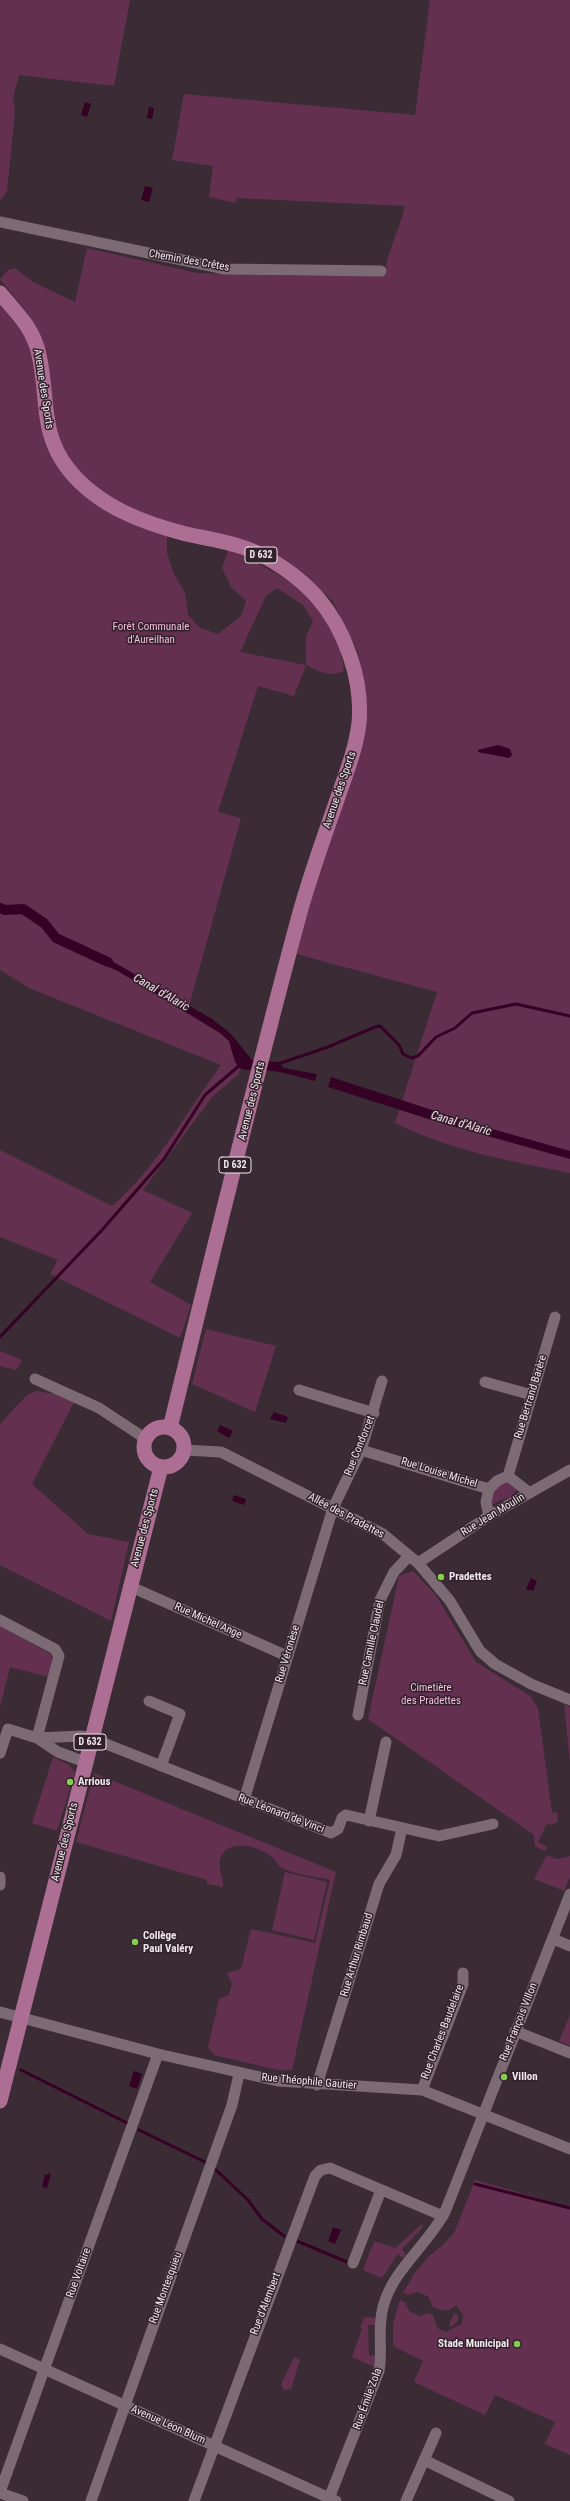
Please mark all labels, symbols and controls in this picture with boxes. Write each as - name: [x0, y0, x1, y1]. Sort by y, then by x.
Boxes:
- street label: Chemin des Crêtes: [148, 247, 230, 275]
- street label: Avenue des Sports: [30, 348, 56, 430]
- road number: D 632: [245, 547, 277, 563]
- park label: Forêt Communale d'Aureilhan: [113, 620, 189, 646]
- street label: Avenue des Sports: [321, 750, 359, 830]
- water label: Canal d'Alaric: [130, 971, 192, 1015]
- street label: Avenue des Sports: [236, 1060, 268, 1142]
- water label: Canal d'Alaric: [429, 1108, 493, 1140]
- road number: D 632: [219, 1157, 251, 1173]
- street label: Rue Bertrand Barère: [512, 1354, 550, 1440]
- street label: Rue Condorcet: [342, 1414, 378, 1478]
- street label: Rue Louise Michel: [399, 1455, 479, 1491]
- street label: Avenue des Sports: [128, 1487, 162, 1569]
- street label: Allée des Pradettes: [306, 1490, 386, 1542]
- street label: Rue Jean Moulin: [459, 1491, 527, 1539]
- place label: Pradettes: [449, 1570, 492, 1584]
- marker: Pradettes: [436, 1572, 446, 1582]
- street label: Rue Camille Claudel: [357, 1599, 387, 1687]
- street label: Rue Michel Ange: [172, 1600, 244, 1642]
- street label: Rue Véronèse: [273, 1624, 303, 1684]
- park label: Cimetière des Pradettes: [401, 1681, 461, 1707]
- road number: D 632: [74, 1734, 106, 1750]
- place label: Arrious: [78, 1775, 111, 1789]
- marker: Arrious: [65, 1777, 75, 1787]
- street label: Rue Léonard de Vinci: [236, 1791, 326, 1837]
- street label: Avenue des Sports: [49, 1801, 81, 1883]
- street label: Rue Arthur Rimbaud: [338, 1912, 376, 1998]
- place label: Collège Paul Valéry: [143, 1929, 193, 1955]
- marker: Collège Paul Valéry: [130, 1937, 140, 1947]
- street label: Rue François Villon: [497, 1981, 541, 2063]
- street label: Rue Charles Baudelaire: [419, 1983, 467, 2081]
- place label: Villon: [512, 2070, 538, 2084]
- street label: Rue Théophile Gautier: [261, 2071, 357, 2093]
- marker: Villon: [499, 2072, 509, 2082]
- street label: Rue Voltaire: [64, 2246, 94, 2300]
- street label: Rue Montesquieu: [147, 2250, 185, 2326]
- street label: Rue d'Alembert: [248, 2271, 284, 2337]
- place label: Stade Municipal: [438, 2337, 509, 2351]
- marker: Stade Municipal: [512, 2339, 522, 2349]
- street label: Rue Émile Zola: [351, 2367, 385, 2431]
- street label: Avenue Léon Blum: [129, 2403, 207, 2447]

